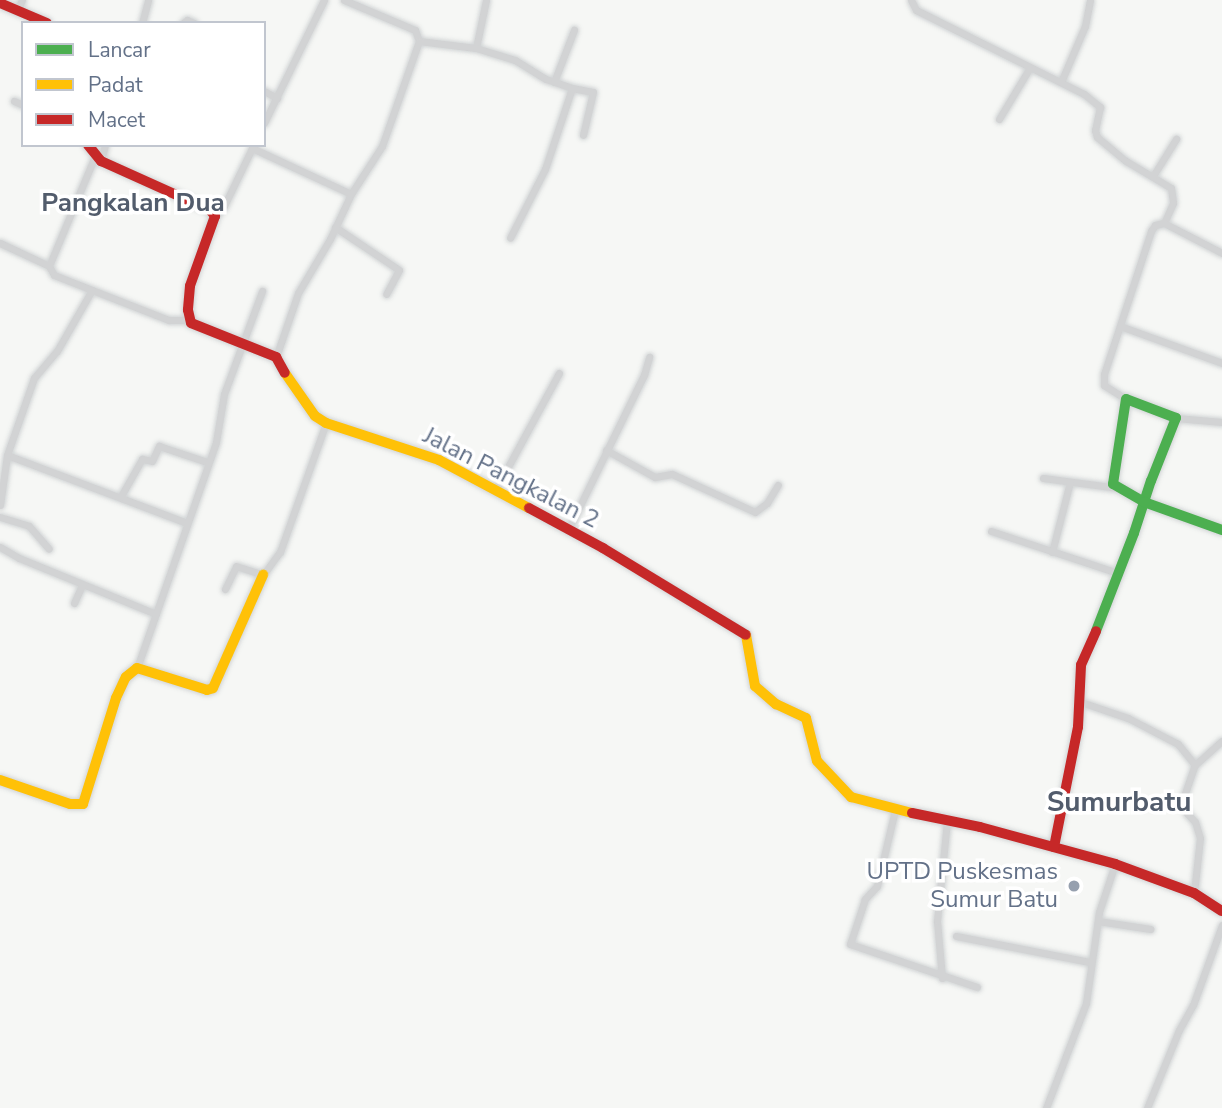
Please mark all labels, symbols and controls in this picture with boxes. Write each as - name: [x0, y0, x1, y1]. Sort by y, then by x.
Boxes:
- legend: [21, 21, 266, 147]
- text: Lancar: [88, 36, 151, 64]
- text: Padat: [88, 71, 143, 99]
- text: Macet: [88, 106, 145, 134]
- district label: Pangkalan Dua: [41, 187, 225, 219]
- street label: Jalan Pangkalan 2: [418, 421, 604, 535]
- district label: Sumurbatu: [1047, 785, 1191, 819]
- place label: UPTD Puskesmas Sumur Batu: [867, 858, 1058, 914]
- marker: UPTD Puskesmas Sumur Batu: [1064, 876, 1084, 896]

